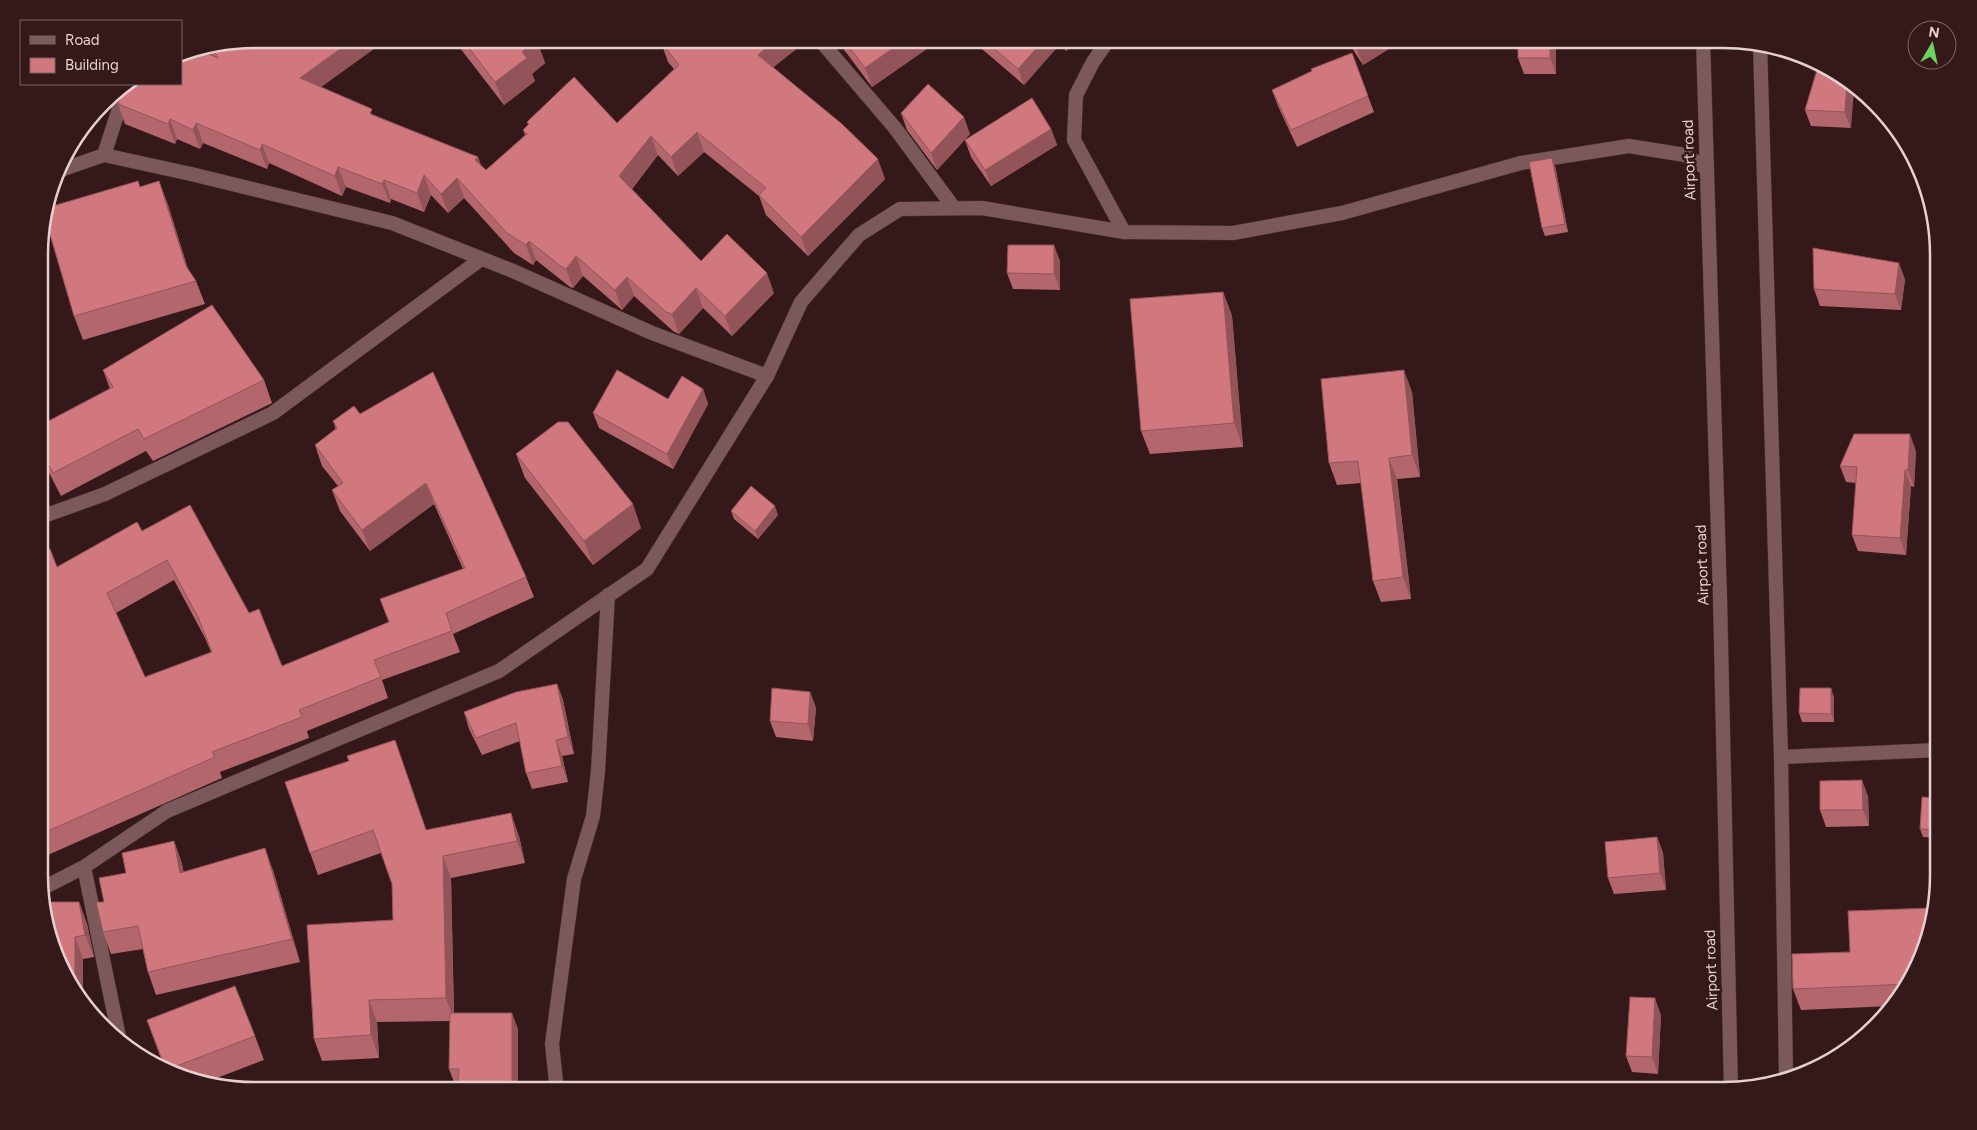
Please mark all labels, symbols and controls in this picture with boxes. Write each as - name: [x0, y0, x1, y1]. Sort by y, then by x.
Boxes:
- legend: [20, 20, 182, 85]
- north arrow: [1907, 20, 1957, 70]
- text: N: [1927, 23, 1941, 42]
- text: Road: [65, 31, 100, 49]
- text: Building: [65, 56, 119, 74]
- street label: Airport road: [1679, 119, 1699, 201]
- street label: Airport road: [1692, 524, 1712, 606]
- street label: Airport road: [1701, 929, 1721, 1011]

